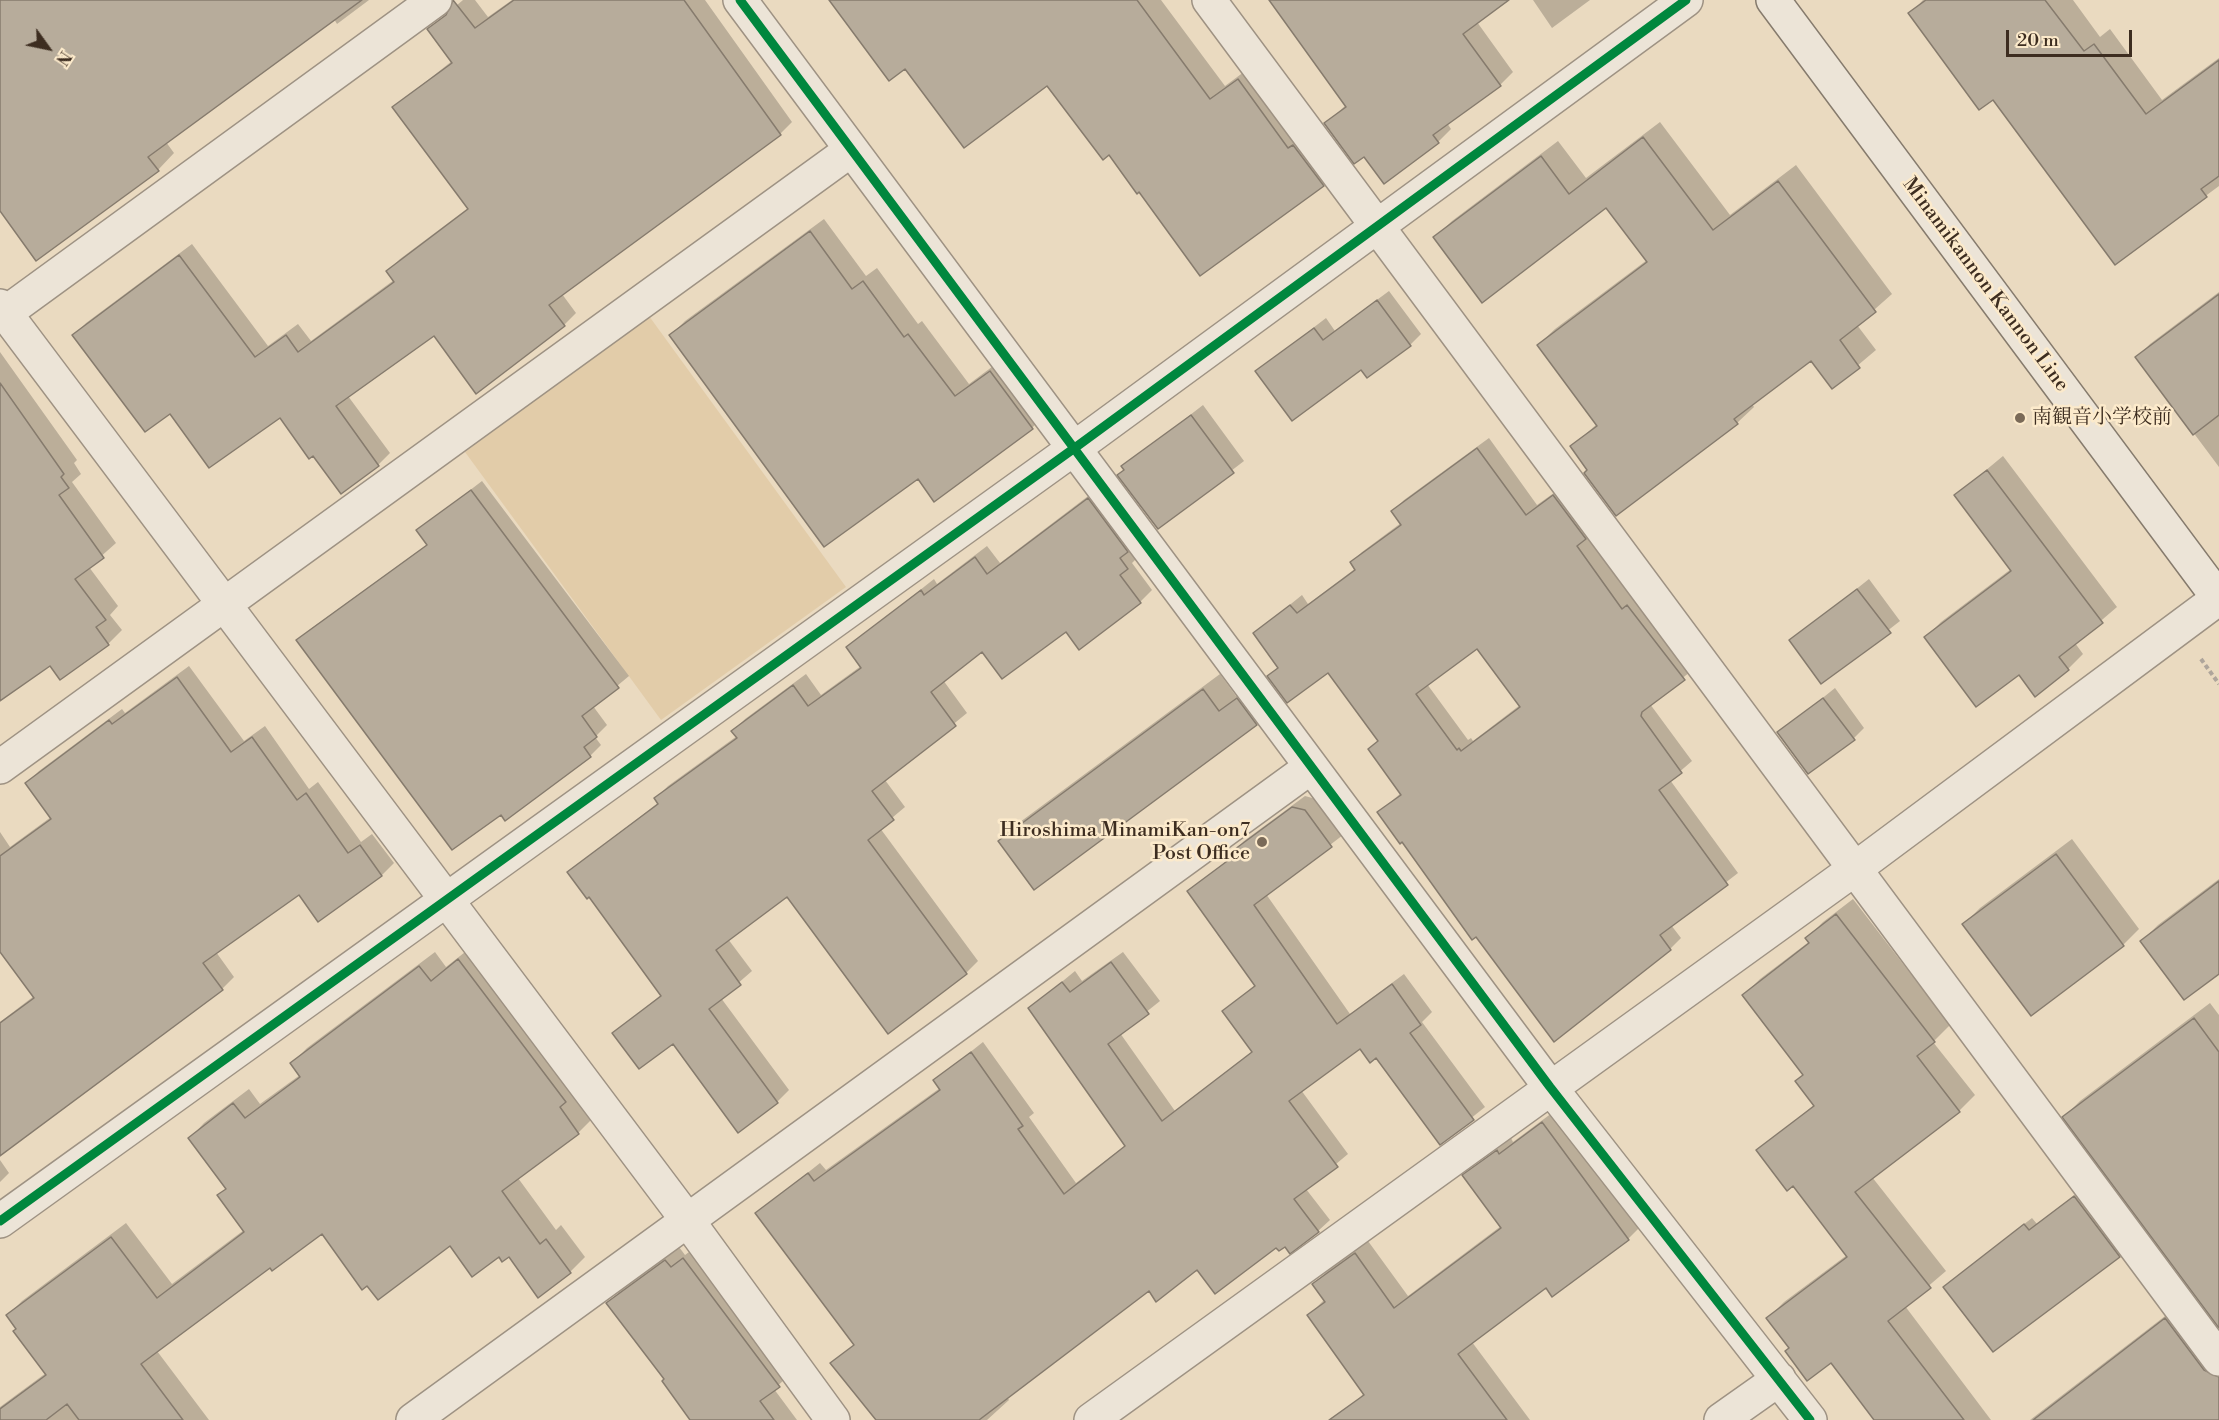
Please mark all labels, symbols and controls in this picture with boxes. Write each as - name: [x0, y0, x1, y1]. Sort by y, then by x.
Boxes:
- north arrow: [18, 18, 78, 78]
- scale bar: [2009, 18, 2135, 56]
- text: 20 m: [2017, 29, 2059, 52]
- text: N: [51, 47, 75, 69]
- street label: Minamikannon Kannon Line: [1897, 173, 2073, 397]
- place label: 南観音小学校前: [2032, 406, 2172, 430]
- marker: 南観音小学校前: [2013, 411, 2027, 425]
- place label: Hiroshima MinamiKan-on7 Post Office: [1000, 819, 1250, 866]
- marker: Hiroshima MinamiKan-on7 Post Office: [1255, 835, 1269, 849]

